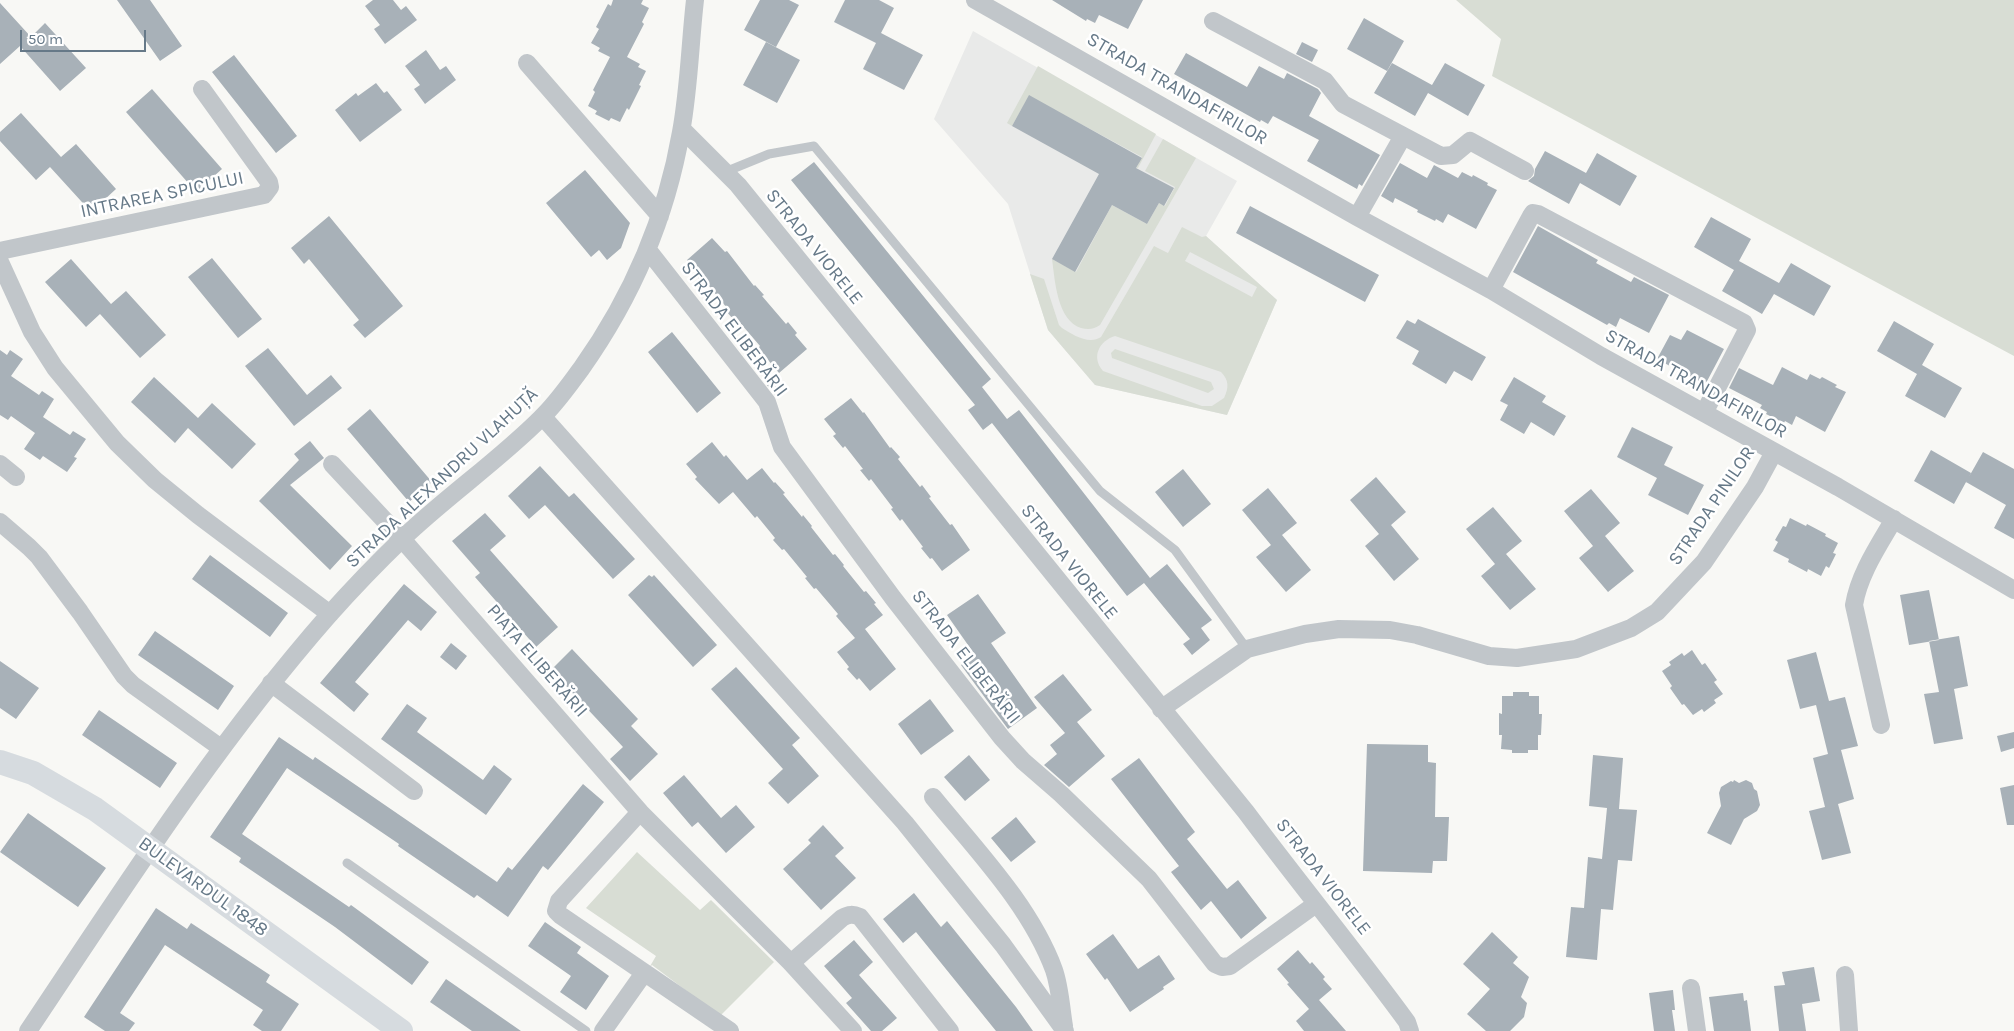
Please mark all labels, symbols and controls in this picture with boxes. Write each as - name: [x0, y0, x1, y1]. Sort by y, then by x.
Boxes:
- scale bar: [22, 20, 149, 52]
- street label: STRADA TRANDAFIRILOR: [1083, 28, 1271, 150]
- text: 50 m: [28, 30, 63, 48]
- street label: INTRAREA SPICULUI: [78, 167, 246, 223]
- street label: STRADA VIORELE: [761, 185, 867, 309]
- street label: STRADA ELIBERĂRII: [676, 257, 792, 401]
- street label: STRADA TRANDAFIRILOR: [1601, 324, 1791, 444]
- street label: STRADA ALEXANDRU VLAHUȚĂ: [341, 383, 543, 573]
- street label: STRADA PINILOR: [1664, 442, 1760, 570]
- street label: STRADA VIORELE: [1016, 500, 1122, 624]
- street label: STRADA ELIBERĂRII: [907, 585, 1025, 729]
- street label: PIAȚA ELIBERĂRII: [482, 600, 592, 722]
- street label: STRADA VIORELE: [1270, 814, 1376, 940]
- street label: BULEVARDUL 1848: [134, 832, 272, 942]

